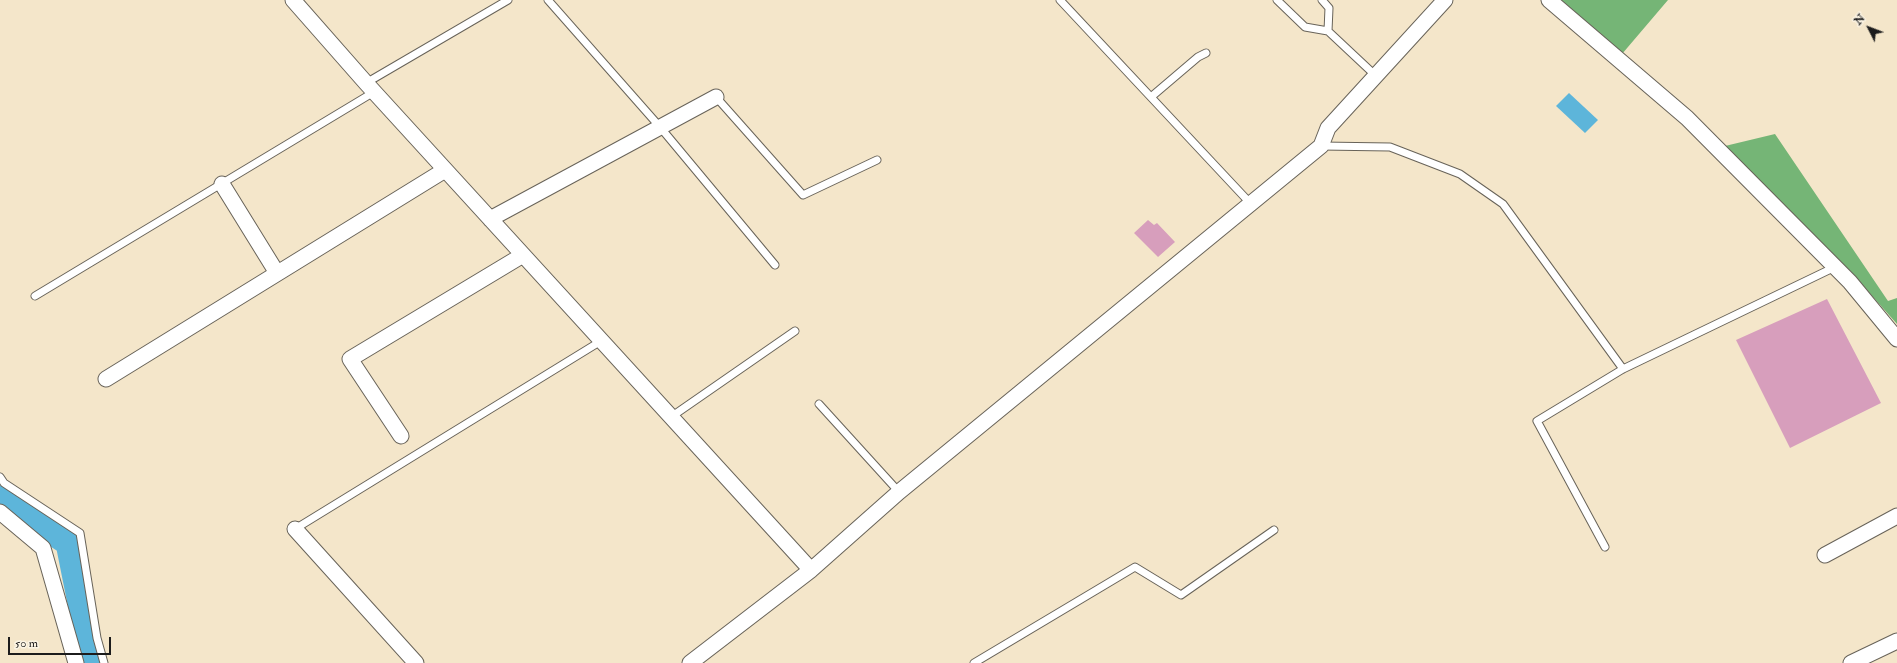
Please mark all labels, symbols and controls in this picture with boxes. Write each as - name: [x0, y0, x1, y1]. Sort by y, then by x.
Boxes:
- north arrow: [1849, 8, 1889, 48]
- text: N: [1852, 12, 1868, 28]
- scale bar: [10, 629, 113, 655]
- text: 50 m: [15, 636, 38, 651]

